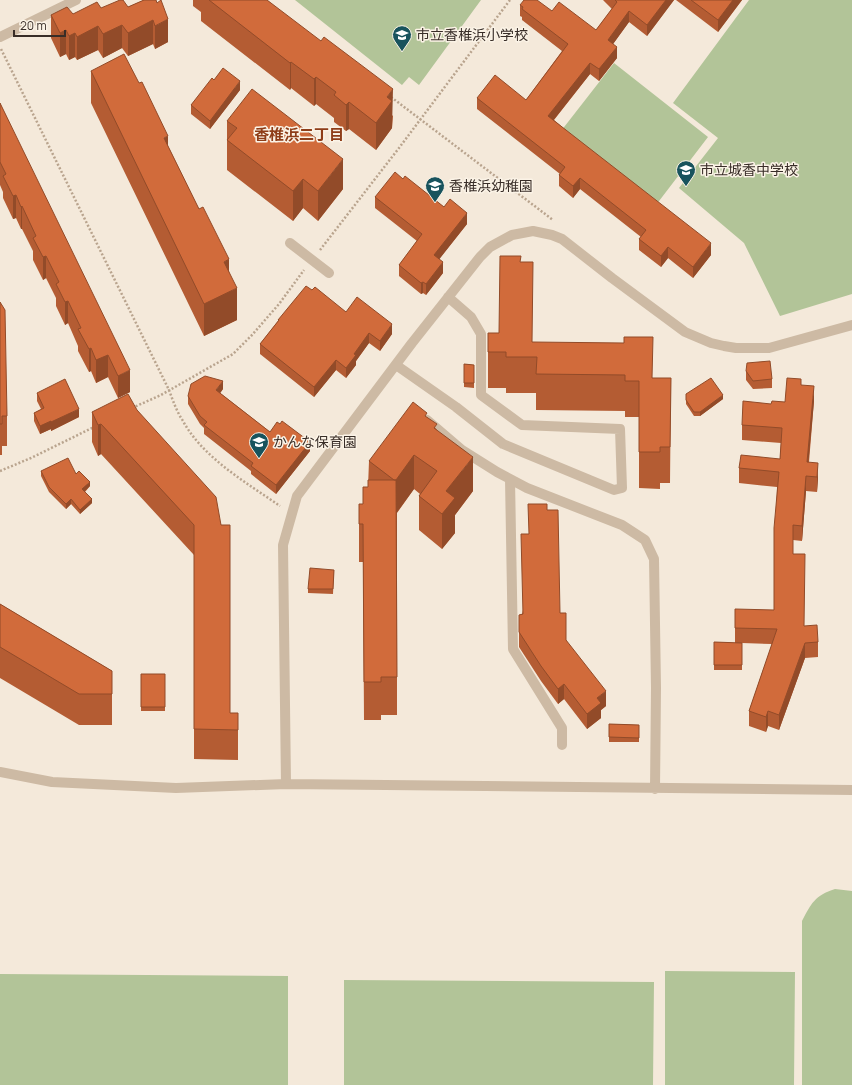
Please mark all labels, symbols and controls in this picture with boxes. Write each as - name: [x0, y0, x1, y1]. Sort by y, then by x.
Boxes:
- scale bar: [14, 12, 65, 38]
- text: 20 m: [20, 17, 47, 34]
- school or university icon: 市立香椎浜小学校: [391, 24, 413, 52]
- place label: 市立香椎浜小学校: [416, 25, 528, 44]
- district label: 香椎浜二丁目: [254, 124, 344, 145]
- school or university icon: 市立城香中学校: [675, 159, 697, 187]
- place label: 市立城香中学校: [700, 160, 798, 179]
- school or university icon: 香椎浜幼稚園: [424, 175, 446, 203]
- place label: 香椎浜幼稚園: [449, 176, 533, 195]
- school or university icon: かんな保育園: [248, 431, 270, 459]
- place label: かんな保育園: [273, 432, 357, 451]

